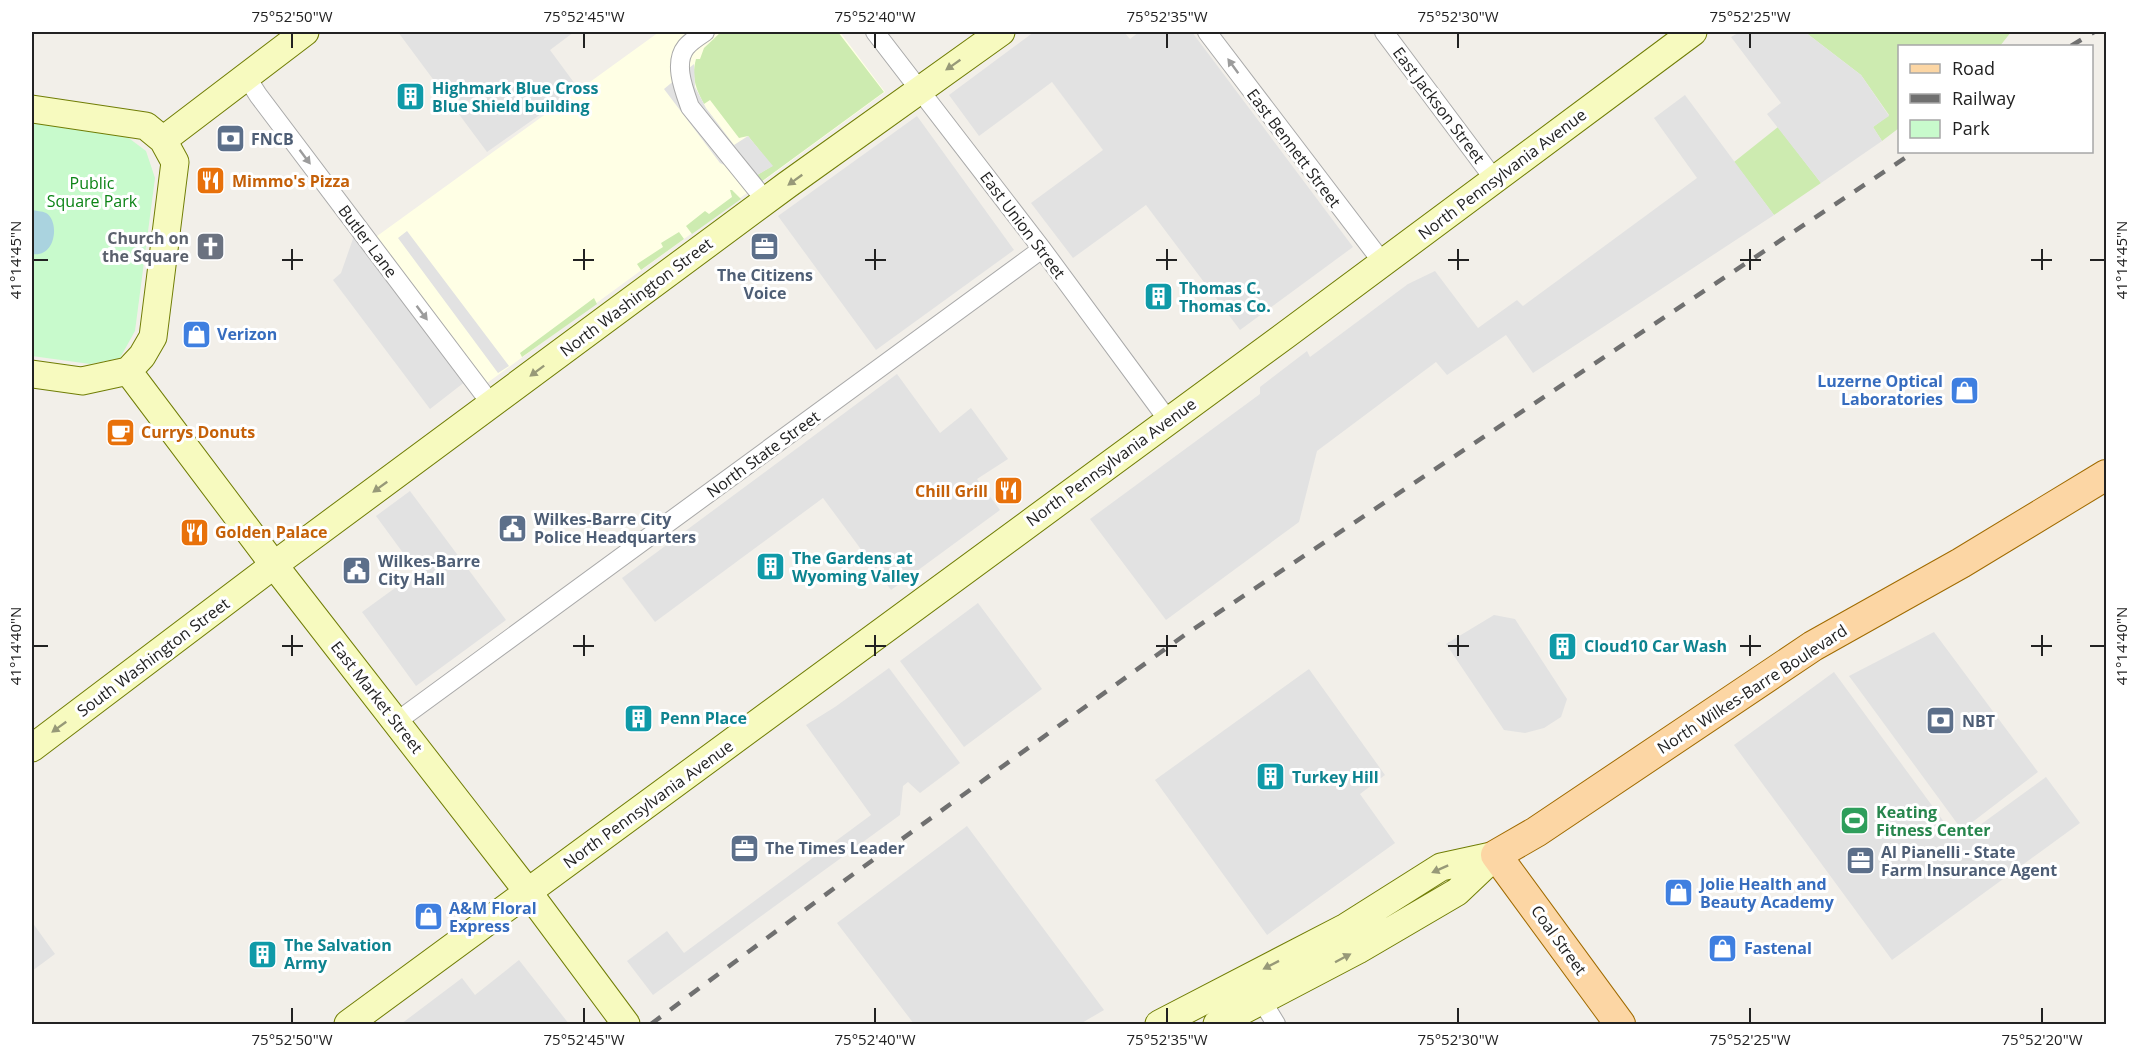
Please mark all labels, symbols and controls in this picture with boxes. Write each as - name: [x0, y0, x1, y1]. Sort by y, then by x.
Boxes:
- text: 75°52'50"W: [252, 6, 333, 26]
- text: 75°52'45"W: [544, 6, 625, 26]
- text: 75°52'40"W: [835, 6, 916, 26]
- text: 75°52'35"W: [1127, 6, 1208, 26]
- text: 75°52'30"W: [1418, 6, 1499, 26]
- text: 75°52'25"W: [1710, 6, 1791, 26]
- street label: East Jackson Street: [1388, 42, 1490, 168]
- legend: [1898, 45, 2093, 153]
- text: Road: [1952, 56, 1995, 80]
- one-way arrow: [945, 59, 961, 71]
- one-way arrow: [1227, 59, 1239, 75]
- place label: Highmark Blue Cross Blue Shield building: [432, 77, 598, 117]
- building icon: Highmark Blue Cross Blue Shield building: [395, 81, 427, 113]
- street label: East Bennett Street: [1242, 84, 1346, 212]
- text: Railway: [1952, 86, 2016, 110]
- street label: North Pennsylvania Avenue: [1413, 103, 1591, 245]
- text: Park: [1952, 116, 1990, 140]
- bank icon: FNCB: [214, 123, 246, 155]
- place label: FNCB: [251, 128, 294, 150]
- one-way arrow: [298, 149, 311, 165]
- restaurant icon: Mimmo's Pizza: [195, 165, 227, 197]
- street label: East Union Street: [975, 167, 1071, 283]
- place label: Mimmo's Pizza: [232, 170, 350, 192]
- park label: Public Square Park: [47, 172, 138, 212]
- one-way arrow: [788, 174, 804, 186]
- street label: Butler Lane: [333, 200, 403, 282]
- text: 41°14'45"N: [5, 221, 25, 299]
- text: 41°14'45"N: [2111, 221, 2131, 299]
- place label: Church on the Square: [102, 227, 189, 267]
- church icon: Church on the Square: [194, 231, 226, 263]
- office icon: The Citizens Voice: [749, 231, 781, 263]
- street label: North Washington Street: [555, 232, 717, 362]
- place label: The Citizens Voice: [717, 264, 813, 304]
- place label: Thomas C. Thomas Co.: [1179, 277, 1271, 317]
- building icon: Thomas C. Thomas Co.: [1142, 281, 1174, 313]
- one-way arrow: [416, 305, 428, 320]
- shop icon: Verizon: [180, 318, 212, 350]
- place label: Verizon: [217, 323, 277, 345]
- one-way arrow: [530, 365, 546, 377]
- place label: Luzerne Optical Laboratories: [1817, 370, 1943, 410]
- shop icon: Luzerne Optical Laboratories: [1948, 374, 1980, 406]
- street label: North Pennsylvania Avenue: [1021, 393, 1201, 531]
- street label: North State Street: [702, 405, 824, 503]
- cafe icon: Currys Donuts: [104, 416, 136, 448]
- place label: Currys Donuts: [141, 421, 255, 443]
- restaurant icon: Chill Grill: [993, 475, 1025, 507]
- place label: Chill Grill: [915, 480, 988, 502]
- one-way arrow: [373, 481, 389, 493]
- place label: Wilkes-Barre City Police Headquarters: [534, 508, 696, 548]
- public building icon: Wilkes-Barre City Police Headquarters: [497, 512, 529, 544]
- restaurant icon: Golden Palace: [178, 516, 210, 548]
- place label: Golden Palace: [215, 521, 328, 543]
- place label: The Gardens at Wyoming Valley: [792, 547, 920, 587]
- place label: Wilkes-Barre City Hall: [378, 550, 480, 590]
- building icon: The Gardens at Wyoming Valley: [755, 551, 787, 583]
- public building icon: Wilkes-Barre City Hall: [341, 554, 373, 586]
- street label: South Washington Street: [72, 592, 234, 722]
- text: 41°14'40"N: [5, 607, 25, 685]
- text: 41°14'40"N: [2111, 607, 2131, 685]
- street label: North Wilkes-Barre Boulevard: [1653, 619, 1851, 759]
- building icon: Cloud10 Car Wash: [1547, 630, 1579, 662]
- place label: Cloud10 Car Wash: [1584, 635, 1727, 657]
- street label: East Market Street: [326, 636, 428, 758]
- building icon: Penn Place: [623, 702, 655, 734]
- bank icon: NBT: [1925, 705, 1957, 737]
- place label: Penn Place: [660, 707, 747, 729]
- place label: NBT: [1962, 710, 1995, 732]
- one-way arrow: [52, 721, 68, 733]
- street label: North Pennsylvania Avenue: [558, 735, 738, 873]
- building icon: Turkey Hill: [1255, 761, 1287, 793]
- place label: Turkey Hill: [1292, 766, 1379, 788]
- place label: Keating Fitness Center: [1876, 801, 1990, 841]
- sports icon: Keating Fitness Center: [1839, 805, 1871, 837]
- office icon: The Times Leader: [728, 832, 760, 864]
- place label: The Times Leader: [765, 837, 905, 859]
- place label: Al Pianelli - State Farm Insurance Agent: [1881, 841, 2057, 881]
- office icon: Al Pianelli - State Farm Insurance Agent: [1844, 845, 1876, 877]
- one-way arrow: [1431, 865, 1448, 874]
- place label: Jolie Health and Beauty Academy: [1698, 873, 1835, 913]
- shop icon: Jolie Health and Beauty Academy: [1663, 877, 1695, 909]
- place label: A&M Floral Express: [449, 897, 537, 937]
- shop icon: A&M Floral Express: [412, 901, 444, 933]
- street label: Coal Street: [1526, 901, 1592, 980]
- shop icon: Fastenal: [1707, 932, 1739, 964]
- place label: The Salvation Army: [284, 934, 392, 974]
- place label: Fastenal: [1744, 937, 1812, 959]
- building icon: The Salvation Army: [247, 938, 279, 970]
- one-way arrow: [1335, 953, 1352, 963]
- one-way arrow: [1262, 961, 1279, 970]
- text: 75°52'50"W: [252, 1029, 333, 1049]
- text: 75°52'45"W: [544, 1029, 625, 1049]
- text: 75°52'40"W: [835, 1029, 916, 1049]
- text: 75°52'35"W: [1127, 1029, 1208, 1049]
- text: 75°52'30"W: [1418, 1029, 1499, 1049]
- text: 75°52'25"W: [1710, 1029, 1791, 1049]
- text: 75°52'20"W: [2002, 1029, 2083, 1049]

